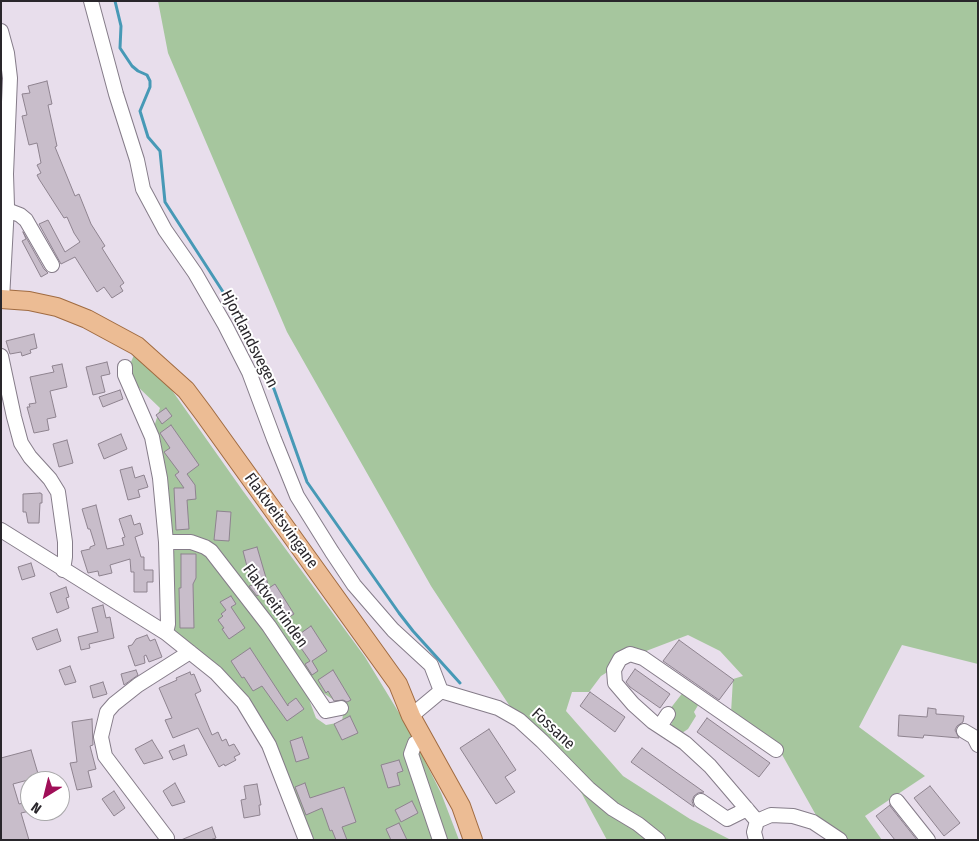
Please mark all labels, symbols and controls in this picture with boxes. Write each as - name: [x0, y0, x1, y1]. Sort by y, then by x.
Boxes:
- street label: Hjortlandsvegen: [216, 287, 282, 391]
- street label: Flaktveitsvingane: [240, 470, 322, 572]
- street label: Flaktveitrinden: [238, 560, 312, 652]
- street label: Fossane: [527, 704, 579, 754]
- north arrow: [20, 771, 70, 821]
- text: N: [28, 798, 45, 817]

